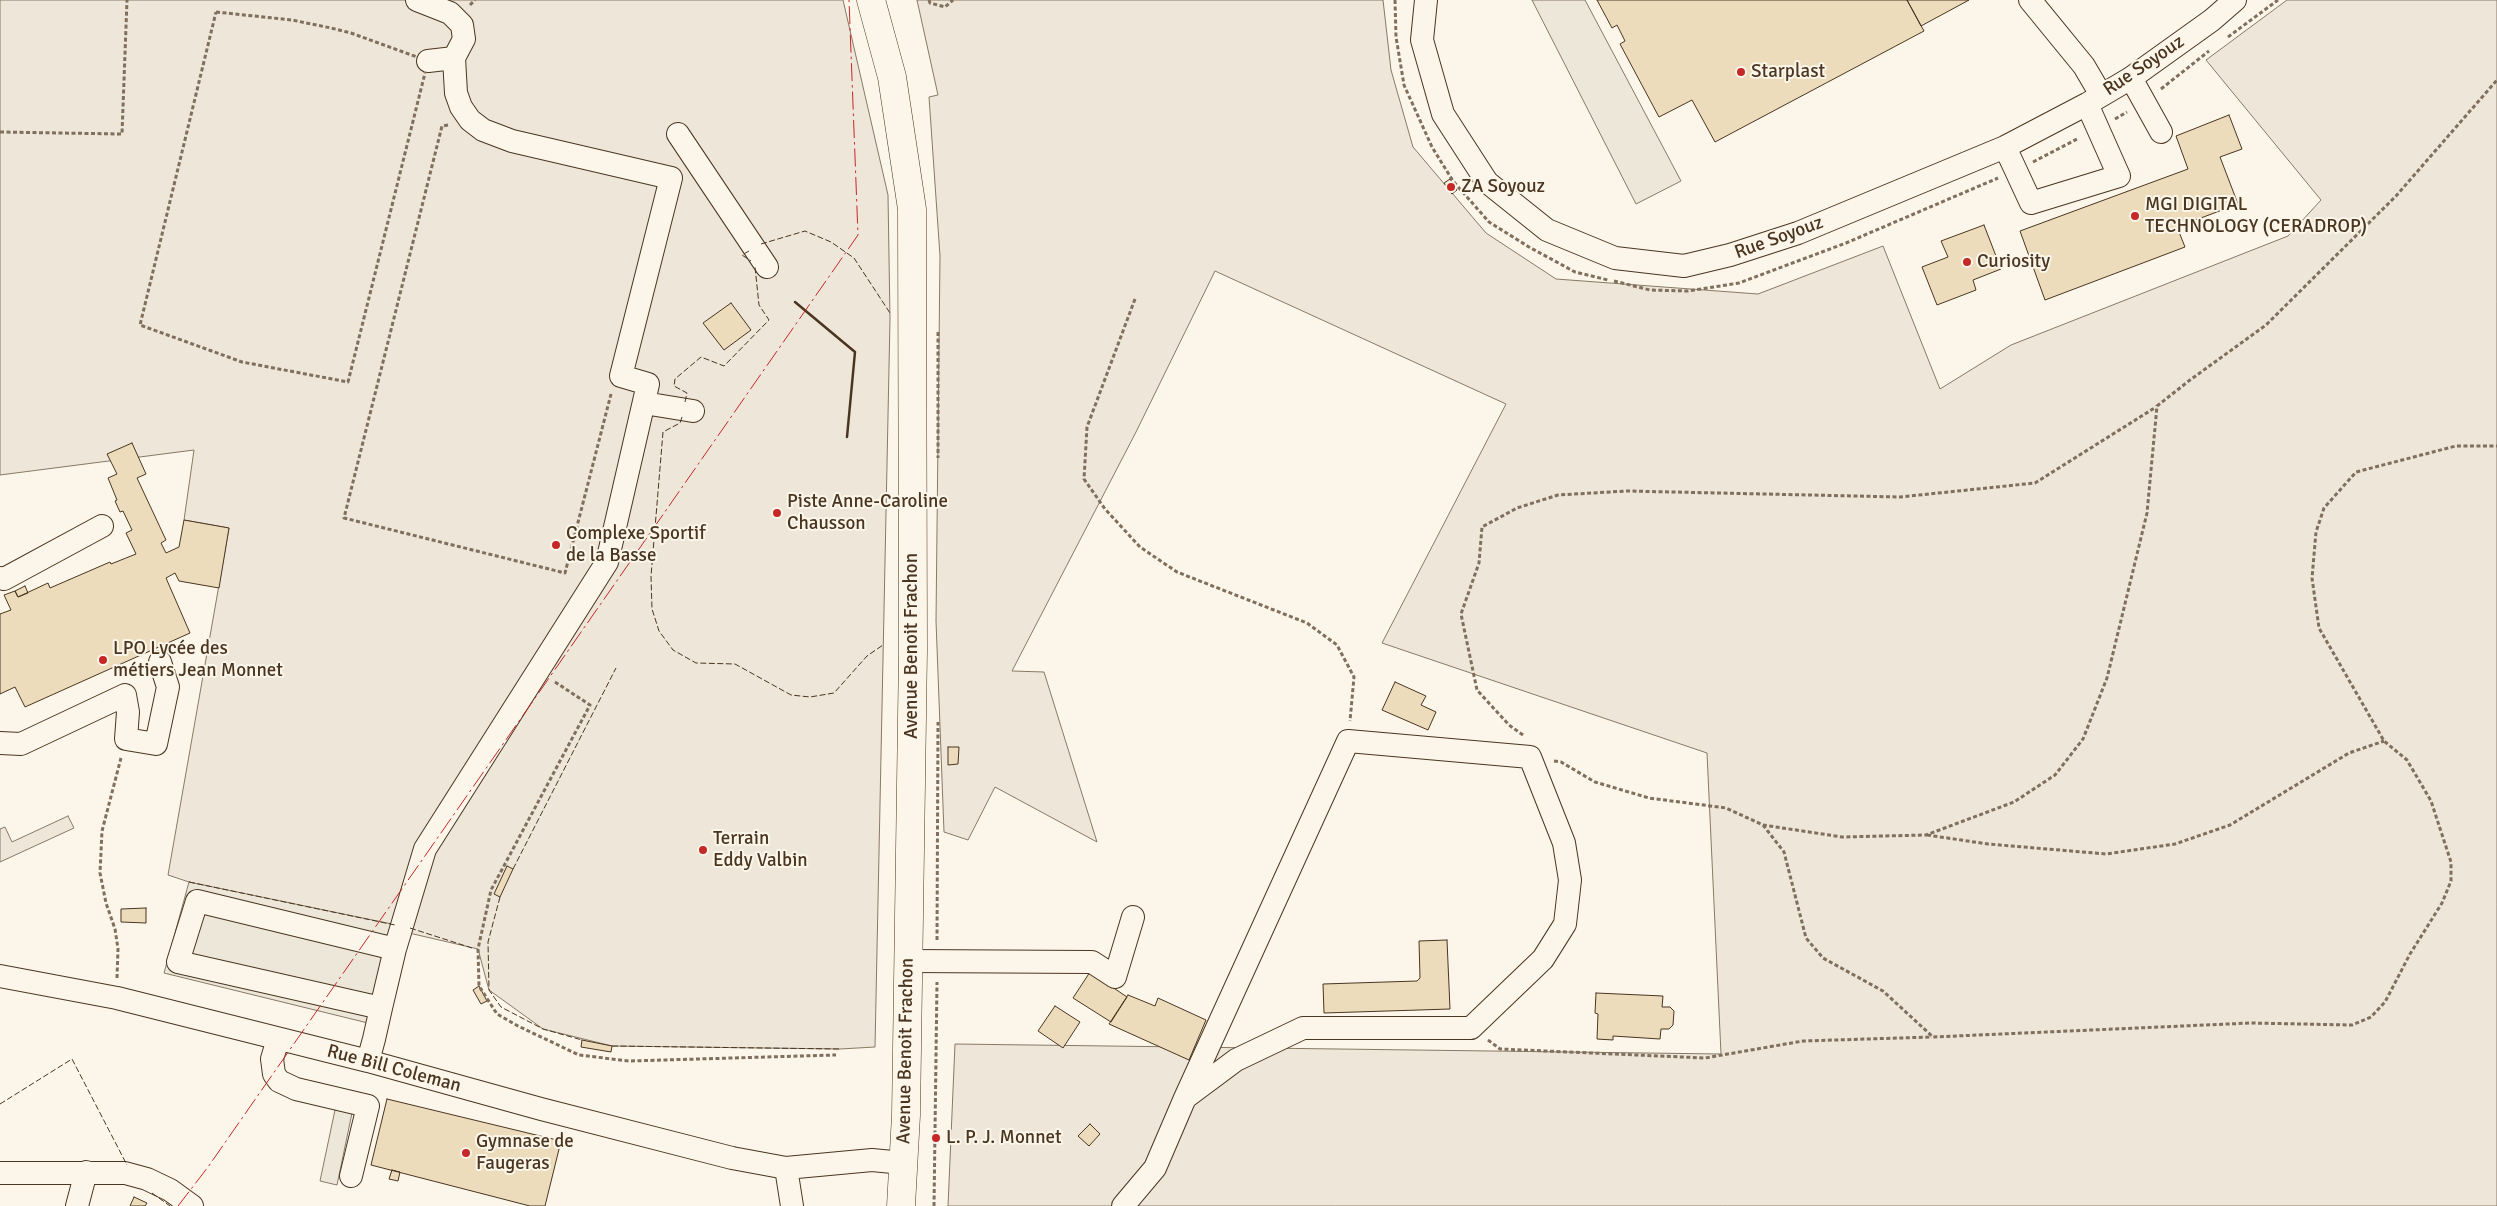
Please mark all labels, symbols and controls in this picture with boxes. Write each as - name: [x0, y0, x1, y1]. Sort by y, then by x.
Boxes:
- street label: Rue Soyouz: [2099, 31, 2189, 101]
- place label: Starplast: [1751, 61, 1825, 83]
- marker: Starplast: [1735, 66, 1747, 78]
- place label: ZA Soyouz: [1461, 176, 1545, 198]
- marker: ZA Soyouz: [1445, 181, 1457, 193]
- place label: MGI DIGITAL TECHNOLOGY (CERADROP): [2145, 194, 2367, 238]
- marker: MGI DIGITAL TECHNOLOGY (CERADROP): [2129, 210, 2141, 222]
- street label: Rue Soyouz: [1732, 211, 1826, 265]
- place label: Curiosity: [1977, 251, 2050, 273]
- marker: Curiosity: [1961, 256, 1973, 268]
- place label: Piste Anne-Caroline Chausson: [787, 491, 948, 535]
- marker: Piste Anne-Caroline Chausson: [771, 507, 783, 519]
- place label: Complexe Sportif de la Basse: [566, 523, 706, 567]
- marker: Complexe Sportif de la Basse: [550, 539, 562, 551]
- street label: Avenue Benoit Frachon: [901, 553, 923, 739]
- place label: LPO Lycée des métiers Jean Monnet: [113, 638, 283, 682]
- marker: LPO Lycée des métiers Jean Monnet: [97, 654, 109, 666]
- place label: Terrain Eddy Valbin: [713, 828, 808, 872]
- marker: Terrain Eddy Valbin: [697, 844, 709, 856]
- street label: Avenue Benoit Frachon: [893, 958, 919, 1144]
- street label: Rue Bill Coleman: [324, 1040, 464, 1098]
- place label: L. P. J. Monnet: [946, 1127, 1062, 1149]
- place label: Gymnase de Faugeras: [476, 1131, 574, 1175]
- marker: L. P. J. Monnet: [930, 1132, 942, 1144]
- marker: Gymnase de Faugeras: [460, 1147, 472, 1159]

